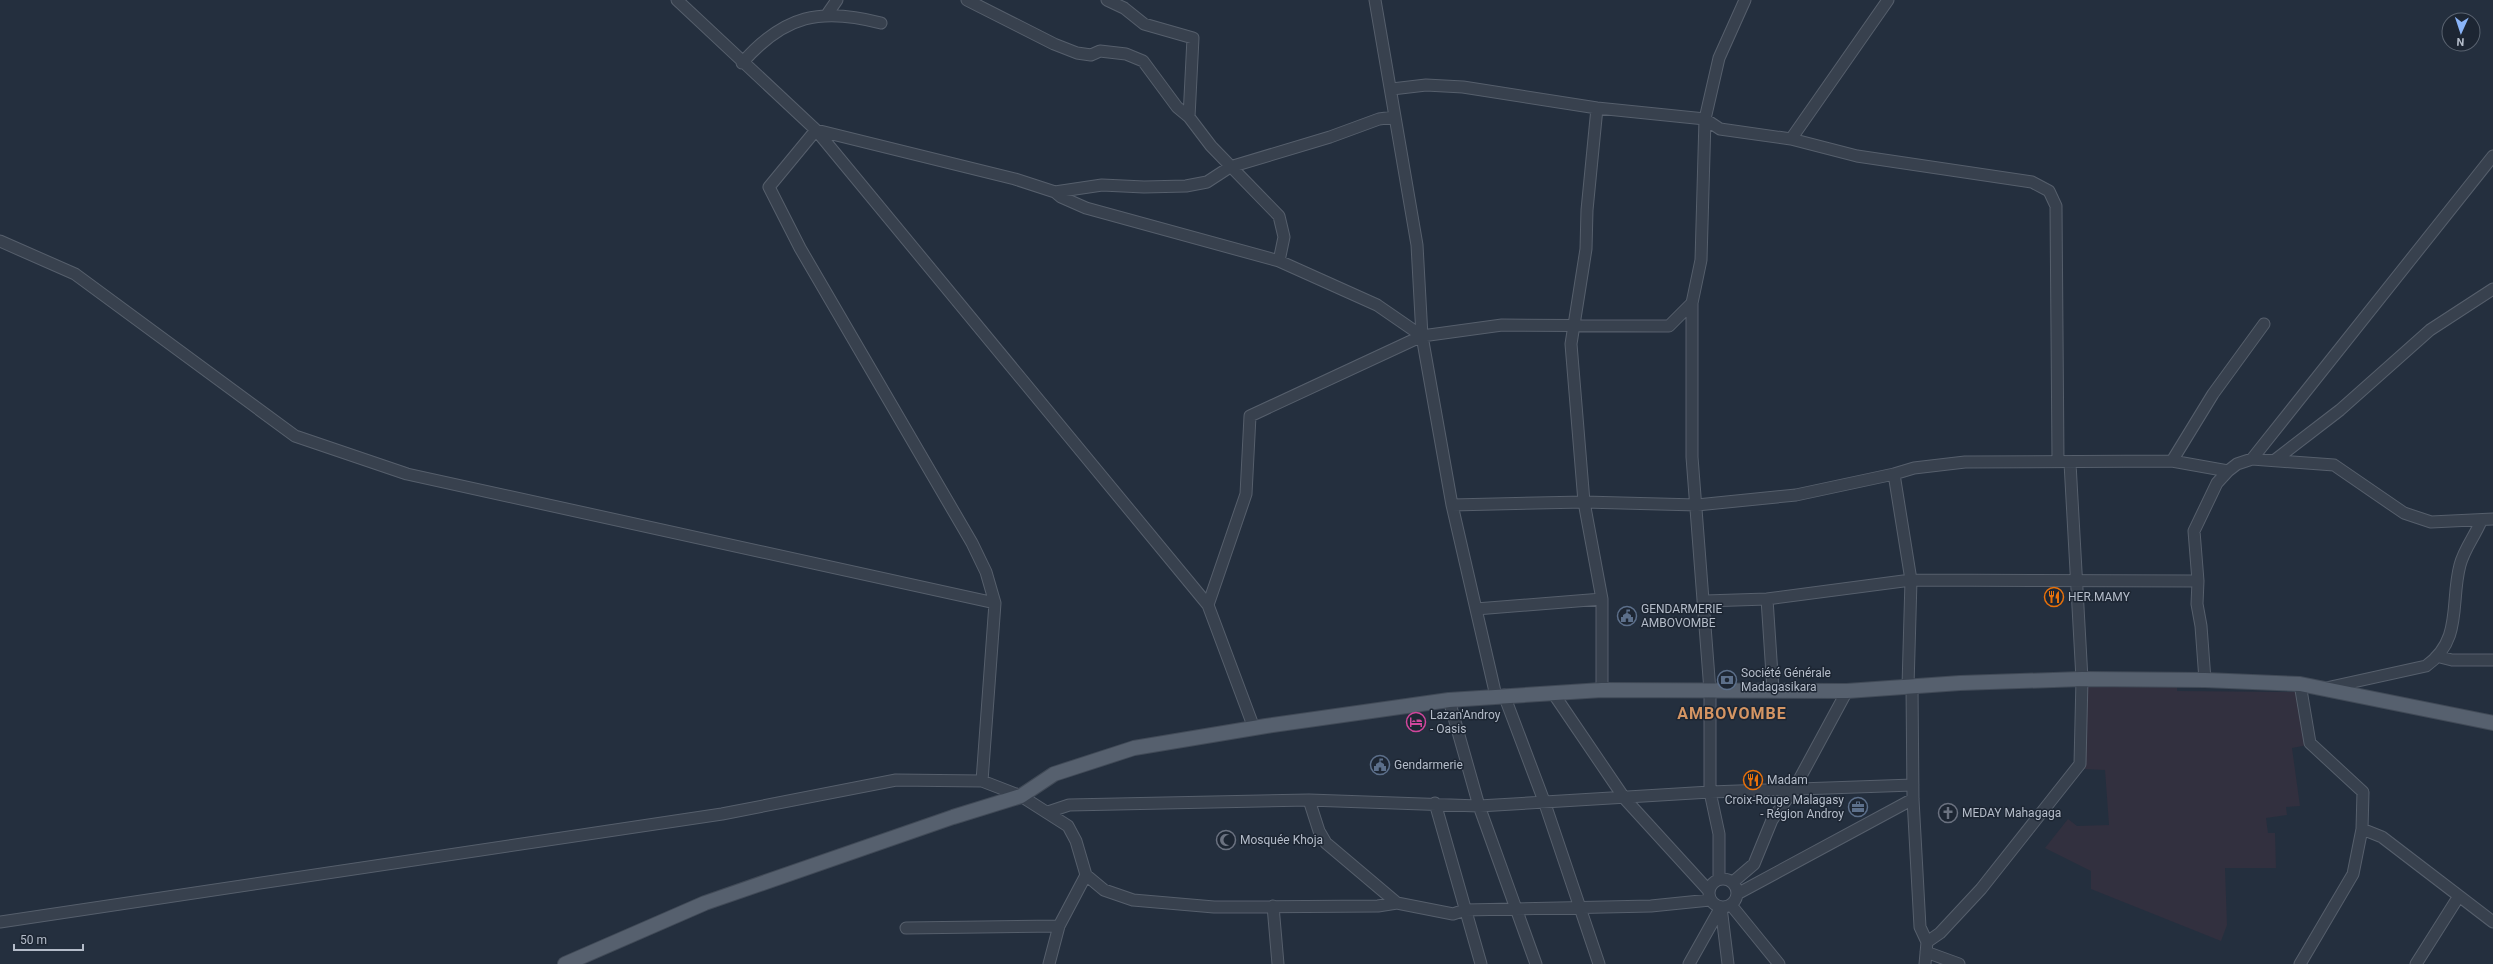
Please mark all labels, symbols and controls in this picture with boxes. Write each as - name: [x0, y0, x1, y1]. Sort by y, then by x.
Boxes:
- north arrow: [2441, 12, 2481, 52]
- text: N: [2456, 35, 2465, 48]
- restaurant icon: HER.MAMY: [2043, 586, 2065, 608]
- place label: HER.MAMY: [2068, 590, 2131, 604]
- place label: GENDARMERIE AMBOVOMBE: [1641, 602, 1722, 630]
- public building icon: GENDARMERIE AMBOVOMBE: [1616, 605, 1638, 627]
- place label: Société Générale Madagasikara: [1741, 666, 1831, 694]
- bank icon: Société Générale Madagasikara: [1716, 669, 1738, 691]
- district label: AMBOVOMBE: [1677, 704, 1787, 723]
- place label: Lazan'Androy - Oasis: [1430, 708, 1501, 736]
- hotel icon: Lazan'Androy - Oasis: [1405, 711, 1427, 733]
- public building icon: Gendarmerie: [1369, 754, 1391, 776]
- place label: Gendarmerie: [1394, 758, 1463, 772]
- restaurant icon: Madam: [1742, 769, 1764, 791]
- place label: Madam: [1767, 773, 1808, 787]
- place label: Croix-Rouge Malagasy - Région Androy: [1725, 793, 1844, 821]
- office icon: Croix-Rouge Malagasy - Région Androy: [1847, 796, 1869, 818]
- church icon: MEDAY Mahagaga: [1937, 802, 1959, 824]
- place label: MEDAY Mahagaga: [1962, 806, 2061, 820]
- mosque icon: Mosquée Khoja: [1215, 829, 1237, 851]
- place label: Mosquée Khoja: [1240, 833, 1323, 847]
- scale bar: [14, 926, 83, 952]
- text: 50 m: [20, 933, 47, 947]

